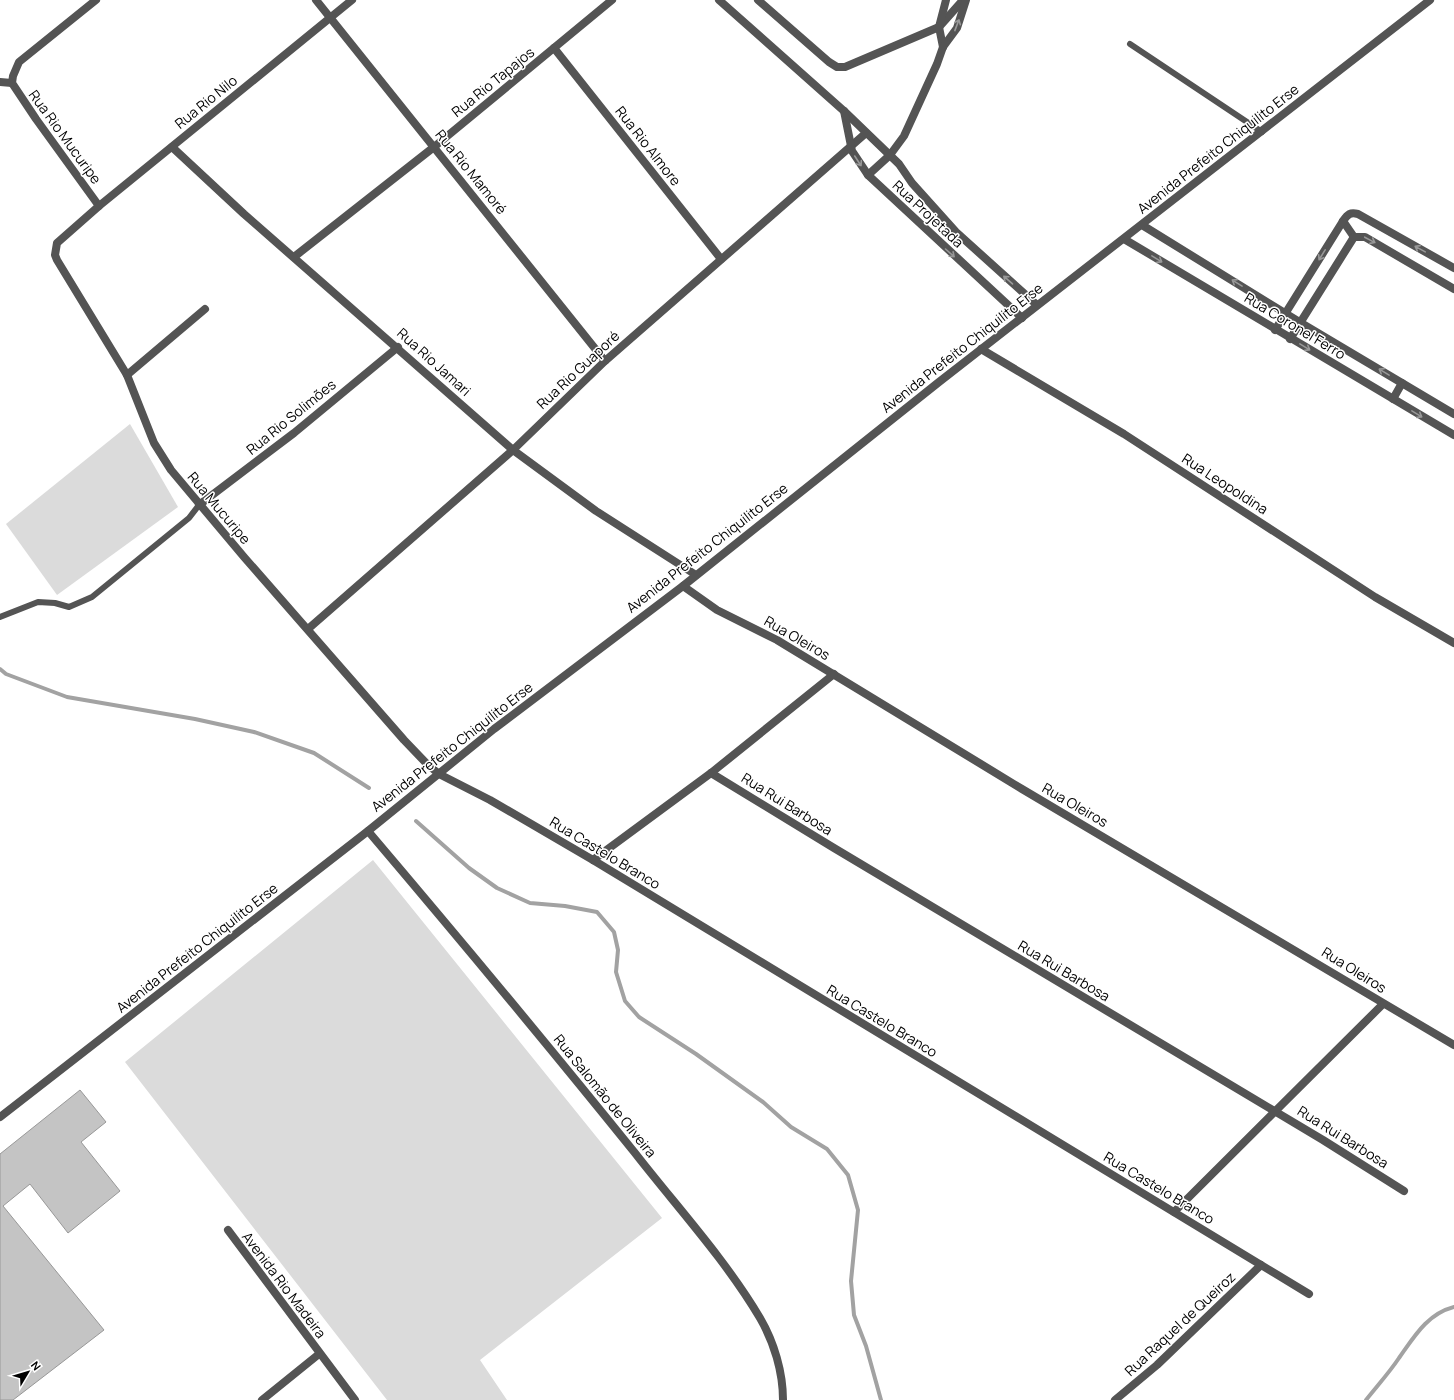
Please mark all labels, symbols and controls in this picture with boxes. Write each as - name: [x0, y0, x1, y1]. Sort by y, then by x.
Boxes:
- one-way arrow: [954, 19, 962, 31]
- street label: Rua Rio Tapajos: [447, 42, 538, 121]
- street label: Rua Rio Nilo: [170, 71, 241, 133]
- street label: Avenida Prefeito Chiquilito Erse: [1133, 79, 1302, 218]
- street label: Rua Rio Mucuripe: [25, 86, 106, 188]
- street label: Rua Rio Almore: [611, 102, 686, 189]
- street label: Rua Rio Mamoré: [431, 125, 511, 218]
- one-way arrow: [854, 156, 862, 167]
- street label: Rua Projetada: [889, 176, 968, 251]
- one-way arrow: [1364, 237, 1376, 245]
- one-way arrow: [1414, 245, 1426, 253]
- one-way arrow: [945, 248, 955, 258]
- one-way arrow: [1317, 249, 1325, 261]
- one-way arrow: [1151, 256, 1163, 264]
- one-way arrow: [1002, 276, 1013, 285]
- street label: Avenida Prefeito Chiquilito Erse: [877, 278, 1046, 417]
- one-way arrow: [1232, 279, 1243, 287]
- street label: Rua Coronel Ferro: [1241, 288, 1349, 363]
- street label: Rua Rio Jamari: [393, 323, 475, 400]
- street label: Rua Rio Guaporé: [532, 326, 623, 413]
- one-way arrow: [1299, 344, 1311, 352]
- one-way arrow: [1378, 368, 1390, 376]
- street label: Rua Rio Solimões: [242, 375, 339, 459]
- one-way arrow: [1411, 410, 1423, 418]
- street label: Rua Leopoldina: [1179, 449, 1272, 518]
- street label: Rua Mucuripe: [184, 468, 255, 548]
- street label: Avenida Prefeito Chiquilito Erse: [622, 478, 791, 617]
- street label: Rua Oleiros: [761, 611, 834, 664]
- street label: Avenida Prefeito Chiquilito Erse: [367, 677, 536, 816]
- street label: Rua Rui Barbosa: [738, 768, 836, 839]
- street label: Rua Oleiros: [1039, 778, 1112, 831]
- street label: Rua Castelo Branco: [546, 812, 664, 893]
- street label: Avenida Prefeito Chiquilito Erse: [112, 878, 281, 1017]
- street label: Rua Rui Barbosa: [1015, 936, 1114, 1005]
- street label: Rua Oleiros: [1318, 942, 1390, 997]
- street label: Rua Castelo Branco: [823, 980, 941, 1061]
- street label: Rua Salomão de Oliveira: [550, 1030, 661, 1161]
- street label: Rua Rui Barbosa: [1294, 1101, 1392, 1172]
- street label: Rua Castelo Branco: [1100, 1147, 1218, 1228]
- street label: Avenida Rio Madeira: [238, 1228, 331, 1342]
- street label: Rua Raquel de Queiroz: [1120, 1267, 1239, 1380]
- north arrow: [8, 1352, 48, 1392]
- text: N: [28, 1358, 45, 1373]

